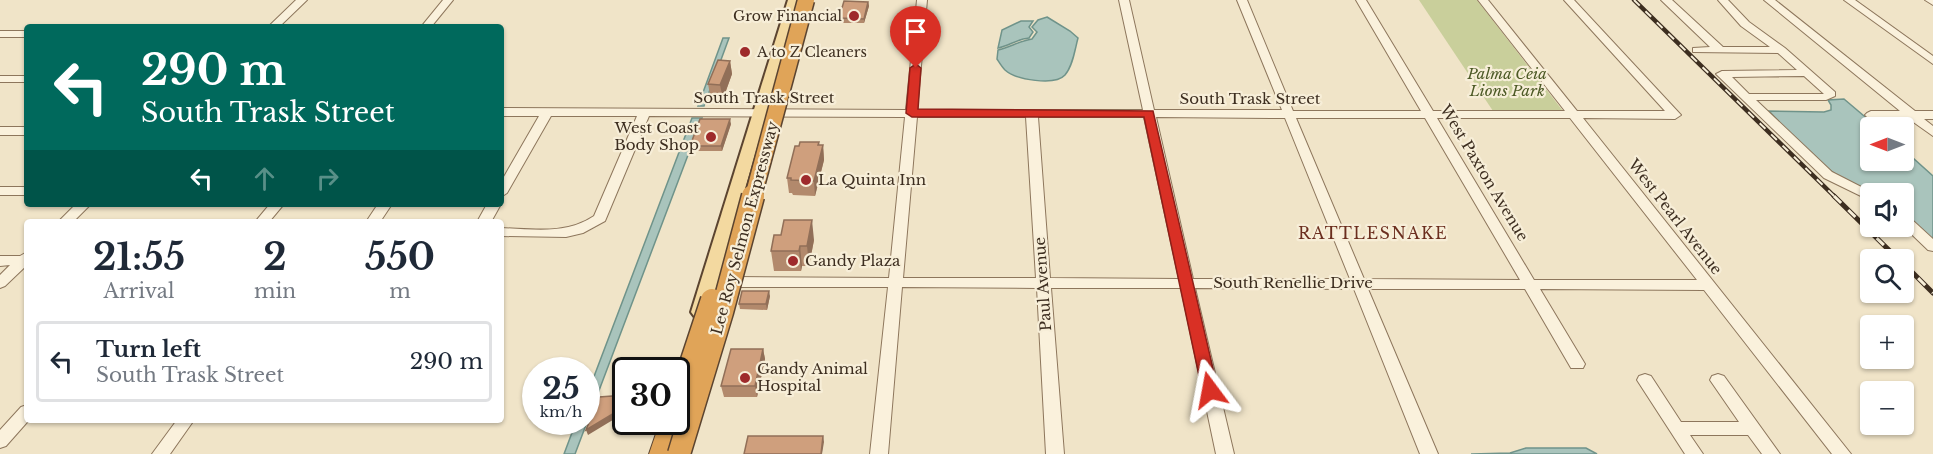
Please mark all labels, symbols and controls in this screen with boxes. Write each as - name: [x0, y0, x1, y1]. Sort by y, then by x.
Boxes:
- pin: [890, 6, 941, 68]
- place label: Grow Financial: [733, 7, 842, 25]
- marker: Grow Financial: [847, 9, 861, 23]
- icon: arrive: [899, 15, 932, 48]
- place label: A to Z Cleaners: [756, 43, 867, 61]
- text: 290 m: [141, 44, 286, 96]
- marker: A to Z Cleaners: [738, 45, 752, 59]
- icon: left: [42, 48, 120, 126]
- park label: Palma Ceia Lions Park: [1466, 64, 1547, 100]
- street label: South Trask Street: [693, 88, 835, 107]
- street label: South Trask Street: [1179, 89, 1321, 108]
- text: South Trask Street: [141, 96, 395, 129]
- street label: West Paxton Avenue: [1436, 100, 1533, 245]
- north arrow: [1860, 117, 1914, 171]
- map controls: [1860, 117, 1914, 435]
- place label: West Coast Body Shop: [614, 118, 699, 154]
- street label: Lee Roy Selmon Expressway: [707, 119, 782, 337]
- marker: West Coast Body Shop: [704, 130, 718, 144]
- street label: West Pearl Avenue: [1624, 154, 1726, 278]
- icon: left: [185, 162, 218, 195]
- icon: ahead: [248, 162, 281, 195]
- icon: right: [311, 162, 344, 195]
- place label: La Quinta Inn: [818, 170, 926, 189]
- marker: La Quinta Inn: [799, 173, 813, 187]
- button: sound: [1860, 183, 1914, 237]
- district label: RATTLESNAKE: [1298, 223, 1448, 243]
- text: 21:55: [93, 235, 185, 280]
- text: 2: [263, 235, 287, 280]
- text: 550: [365, 235, 435, 280]
- street label: Paul Avenue: [1030, 236, 1055, 332]
- button: search: [1860, 249, 1914, 303]
- place label: Gandy Plaza: [805, 251, 901, 270]
- marker: Gandy Plaza: [786, 254, 800, 268]
- street label: South Renellie Drive: [1213, 273, 1373, 292]
- text: Arrival: [104, 279, 174, 303]
- text: min: [254, 279, 296, 303]
- text: m: [389, 279, 411, 303]
- button: +: [1860, 315, 1914, 369]
- text: Turn left: [96, 336, 201, 363]
- icon: left: [45, 345, 78, 378]
- text: 290 m: [410, 348, 483, 375]
- speed limit sign: 30: [612, 357, 690, 435]
- position arrow: [1178, 358, 1242, 422]
- place label: Gandy Animal Hospital: [757, 359, 868, 395]
- text: South Trask Street: [96, 363, 284, 387]
- text: 25: [542, 370, 580, 407]
- marker: Gandy Animal Hospital: [738, 371, 752, 385]
- button: −: [1860, 381, 1914, 435]
- text: km/h: [540, 402, 582, 421]

